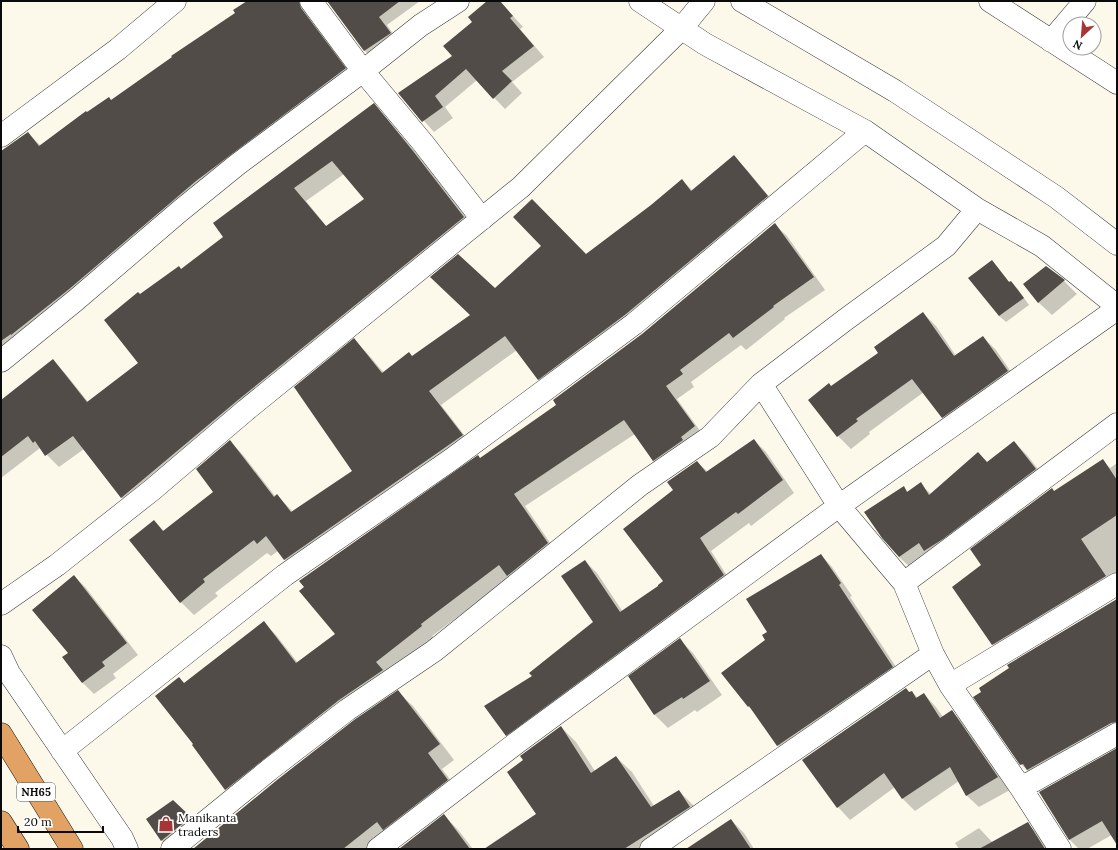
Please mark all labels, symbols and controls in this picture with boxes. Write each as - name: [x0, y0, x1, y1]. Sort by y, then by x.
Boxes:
- north arrow: [1062, 16, 1102, 56]
- text: N: [1070, 37, 1085, 53]
- road number: NH65: [17, 783, 55, 801]
- scale bar: [18, 808, 103, 834]
- place label: Manikanta traders: [178, 810, 237, 839]
- text: 20 m: [24, 814, 52, 829]
- shop icon: Manikanta traders: [157, 815, 175, 833]

